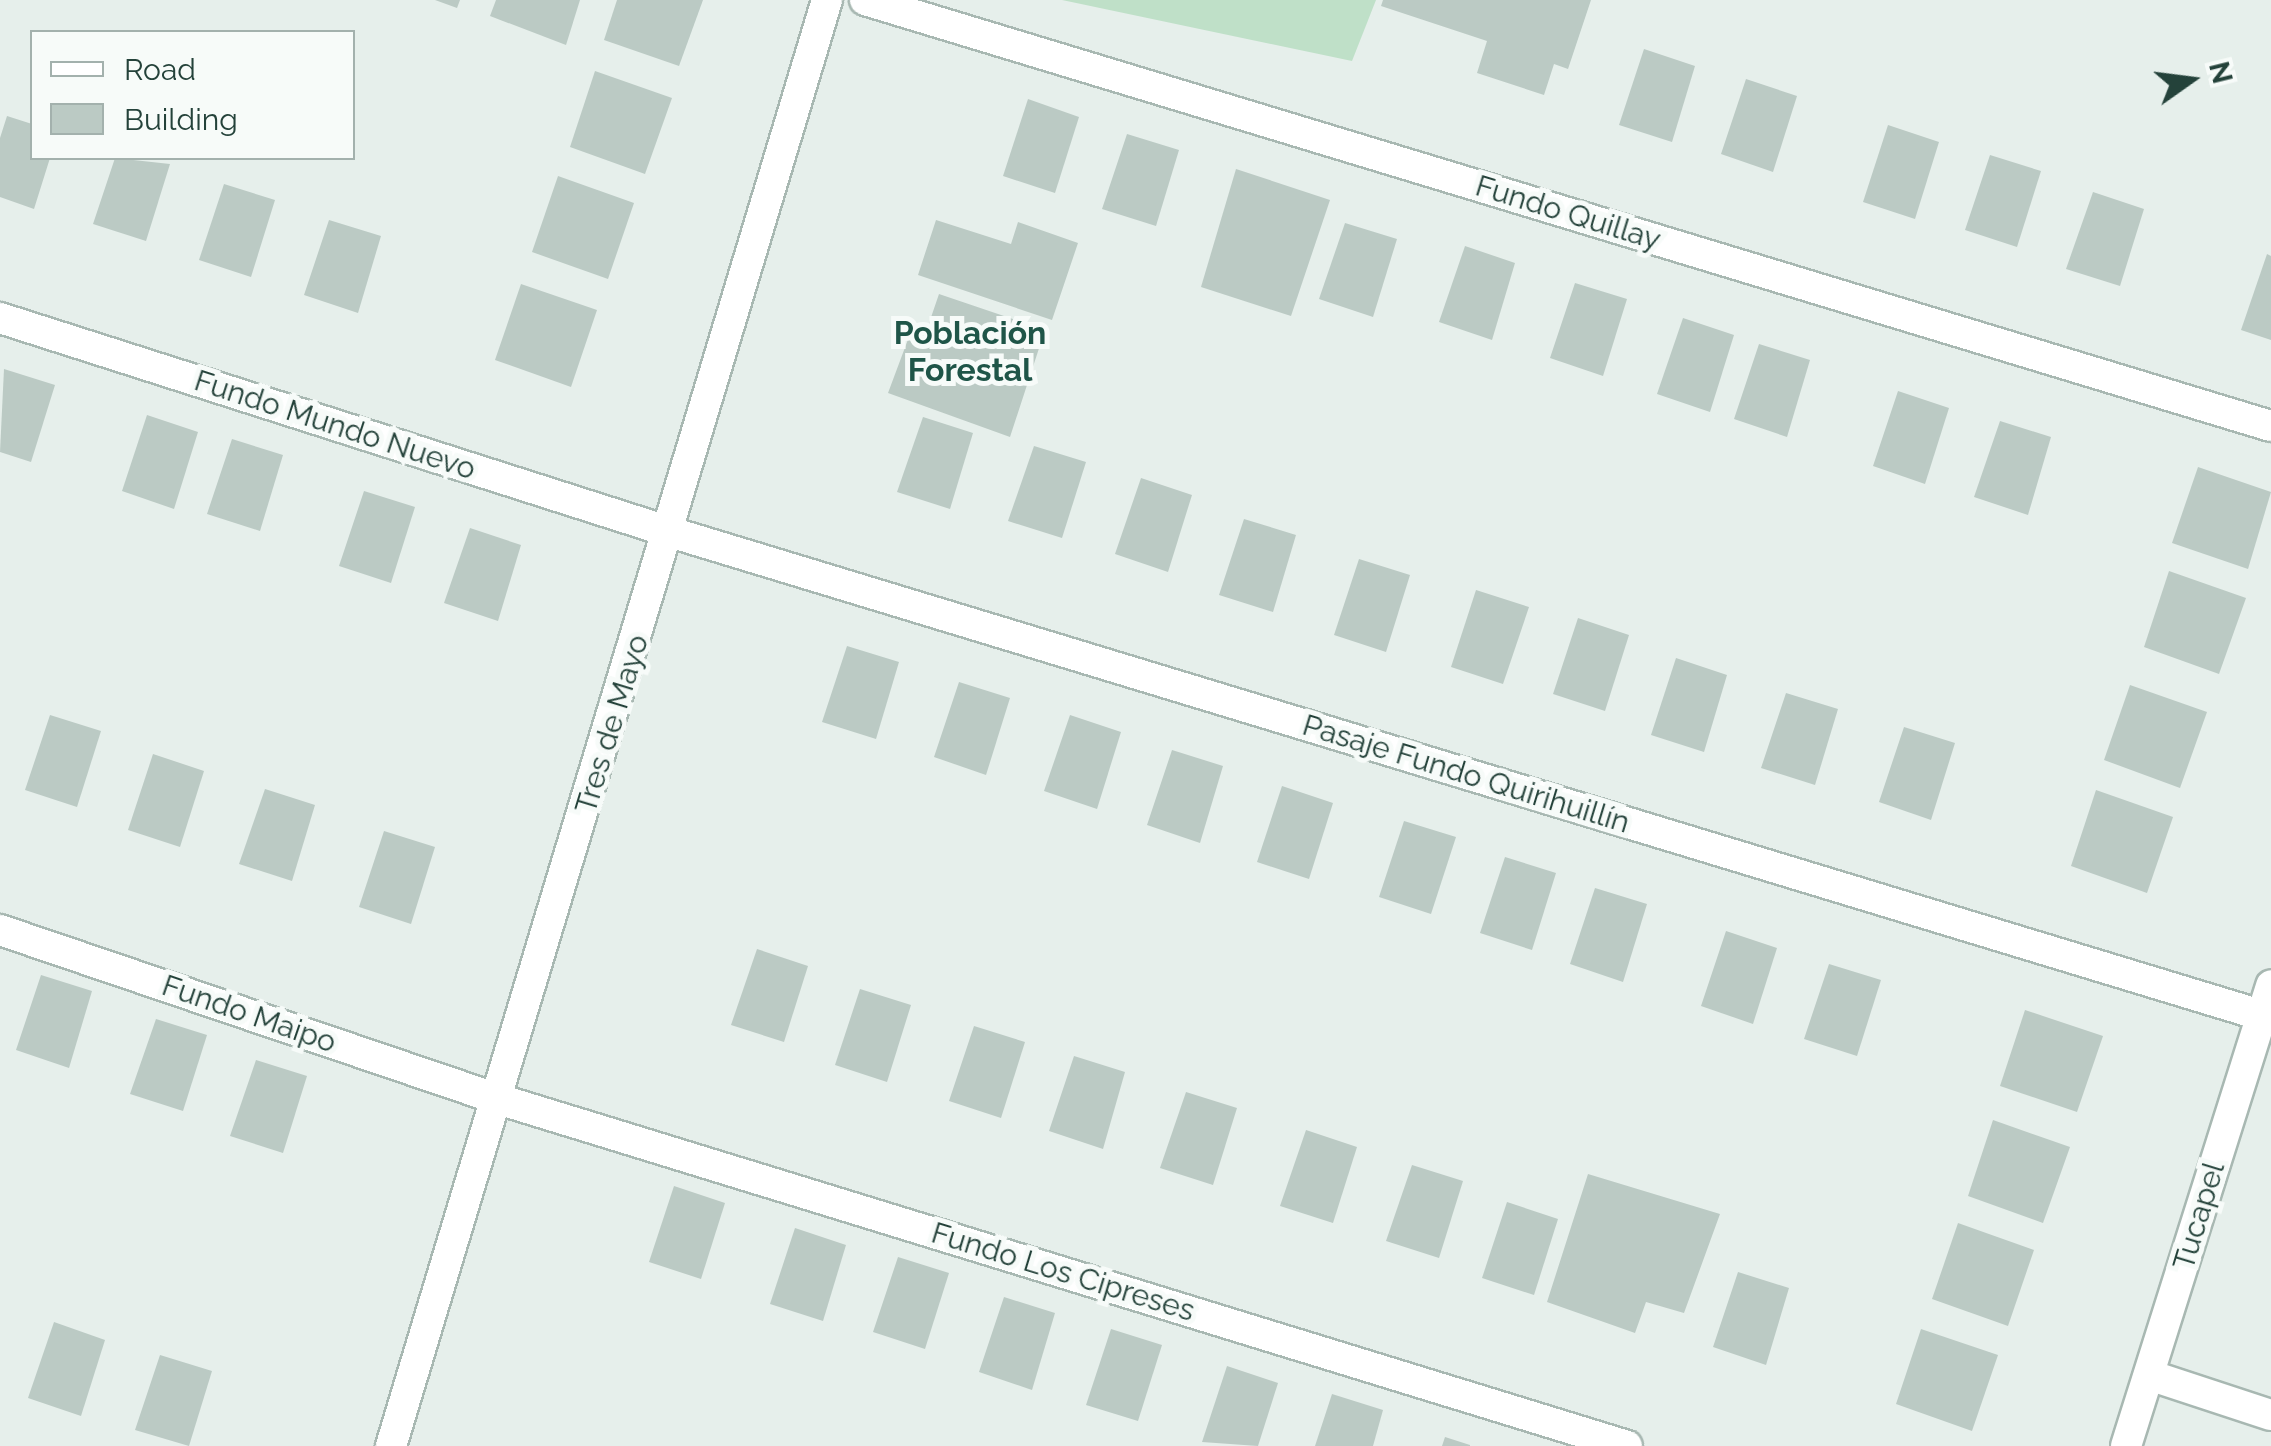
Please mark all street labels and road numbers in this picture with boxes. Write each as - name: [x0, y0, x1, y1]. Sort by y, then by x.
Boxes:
- street label: Fundo Quillay: [1471, 168, 1665, 258]
- street label: Fundo Mundo Nuevo: [190, 363, 480, 487]
- street label: Tres de Mayo: [568, 630, 656, 818]
- street label: Pasaje Fundo Quirihuillín: [1298, 707, 1634, 841]
- street label: Fundo Maipo: [157, 967, 341, 1061]
- street label: Tucapel: [2166, 1158, 2232, 1274]
- street label: Fundo Los Cipreses: [927, 1215, 1199, 1329]

